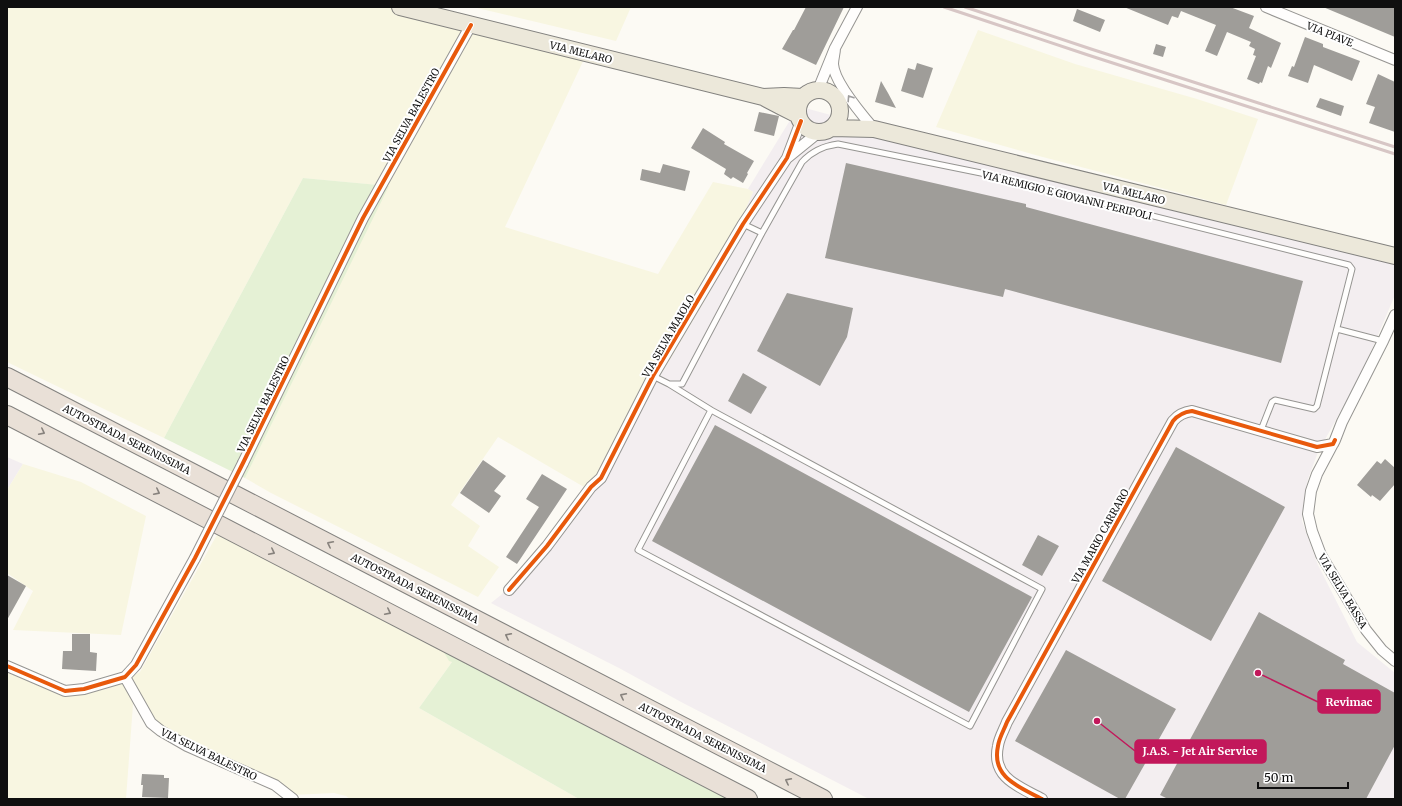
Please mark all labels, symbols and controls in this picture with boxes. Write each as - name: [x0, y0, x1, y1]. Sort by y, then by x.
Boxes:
- street label: VIA PIAVE: [1304, 19, 1356, 50]
- street label: VIA MELARO: [547, 38, 613, 67]
- street label: VIA SELVA BALESTRO: [380, 66, 443, 165]
- one-way arrow: [848, 95, 855, 102]
- street label: VIA REMIGIO E GIOVANNI PERIPOLI: [980, 168, 1153, 223]
- street label: VIA MELARO: [1100, 179, 1166, 208]
- street label: VIA SELVA MAIOLO: [639, 292, 697, 381]
- street label: VIA SELVA BALESTRO: [234, 354, 292, 455]
- street label: AUTOSTRADA SERENISSIMA: [60, 401, 194, 478]
- one-way arrow: [37, 428, 45, 435]
- street label: VIA MARIO CARRARO: [1069, 487, 1132, 587]
- one-way arrow: [153, 488, 160, 495]
- one-way arrow: [327, 541, 334, 549]
- one-way arrow: [268, 547, 276, 555]
- street label: AUTOSTRADA SERENISSIMA: [348, 550, 482, 627]
- street label: VIA SELVA BASSA: [1315, 551, 1371, 632]
- one-way arrow: [384, 607, 391, 615]
- one-way arrow: [505, 633, 512, 641]
- callout: Revimac: [1318, 690, 1380, 713]
- one-way arrow: [620, 693, 627, 700]
- text: Revimac: [1326, 695, 1373, 709]
- street label: AUTOSTRADA SERENISSIMA: [636, 699, 770, 776]
- street label: VIA SELVA BALESTRO: [158, 725, 259, 783]
- callout: J.A.S. - Jet Air Service: [1135, 740, 1266, 763]
- text: J.A.S. - Jet Air Service: [1142, 744, 1257, 758]
- scale bar: [1258, 764, 1348, 790]
- text: 50 m: [1264, 770, 1293, 785]
- one-way arrow: [785, 778, 793, 786]

